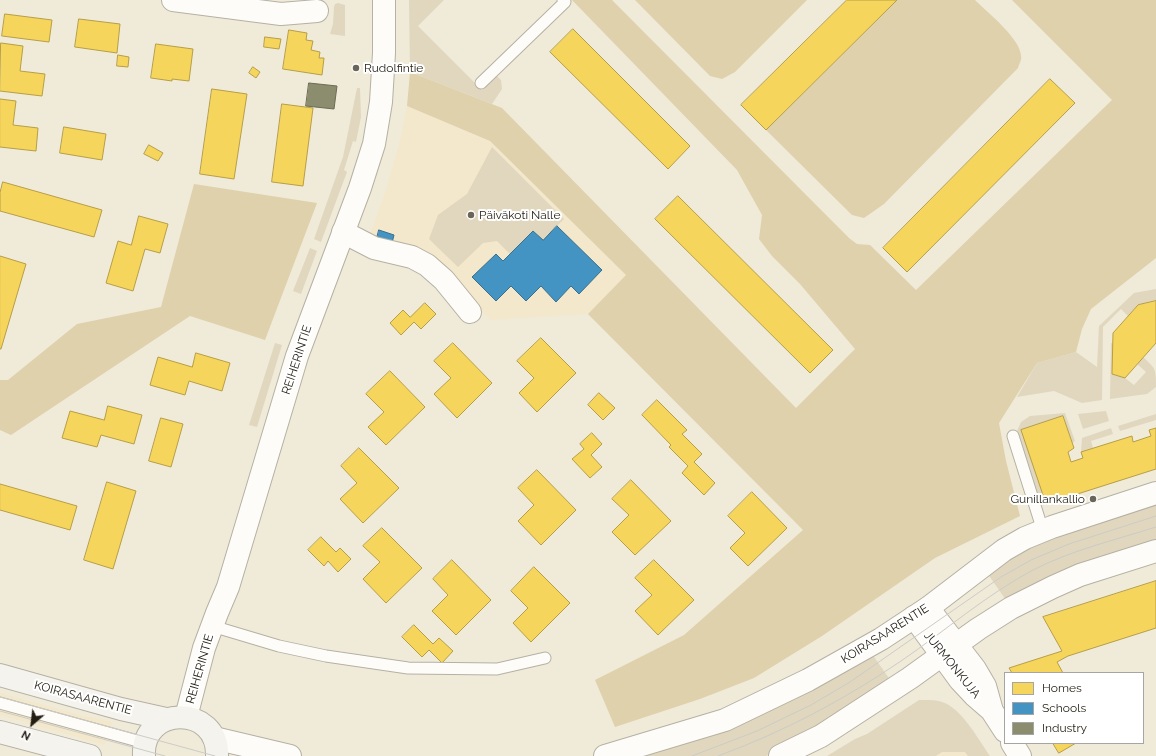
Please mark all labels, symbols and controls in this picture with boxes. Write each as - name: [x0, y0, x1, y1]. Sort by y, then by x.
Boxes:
- place label: Rudolfintie: [364, 61, 423, 75]
- marker: Rudolfintie: [351, 63, 361, 73]
- place label: Päiväkoti Nalle: [479, 208, 560, 222]
- marker: Päiväkoti Nalle: [466, 210, 476, 220]
- street label: REIHERINTIE: [279, 324, 315, 396]
- place label: Gunillankallio: [1010, 492, 1085, 506]
- marker: Gunillankallio: [1088, 494, 1098, 504]
- street label: KOIRASAARENTIE: [839, 601, 931, 667]
- street label: JURMONKUJA: [921, 629, 983, 701]
- street label: REIHERINTIE: [183, 632, 217, 706]
- legend: [1004, 672, 1144, 744]
- street label: KOIRASAARENTIE: [33, 678, 133, 718]
- text: Homes: [1042, 681, 1082, 695]
- text: Schools: [1042, 701, 1086, 715]
- north arrow: [12, 704, 52, 744]
- text: Industry: [1042, 721, 1087, 735]
- text: N: [19, 727, 33, 743]

